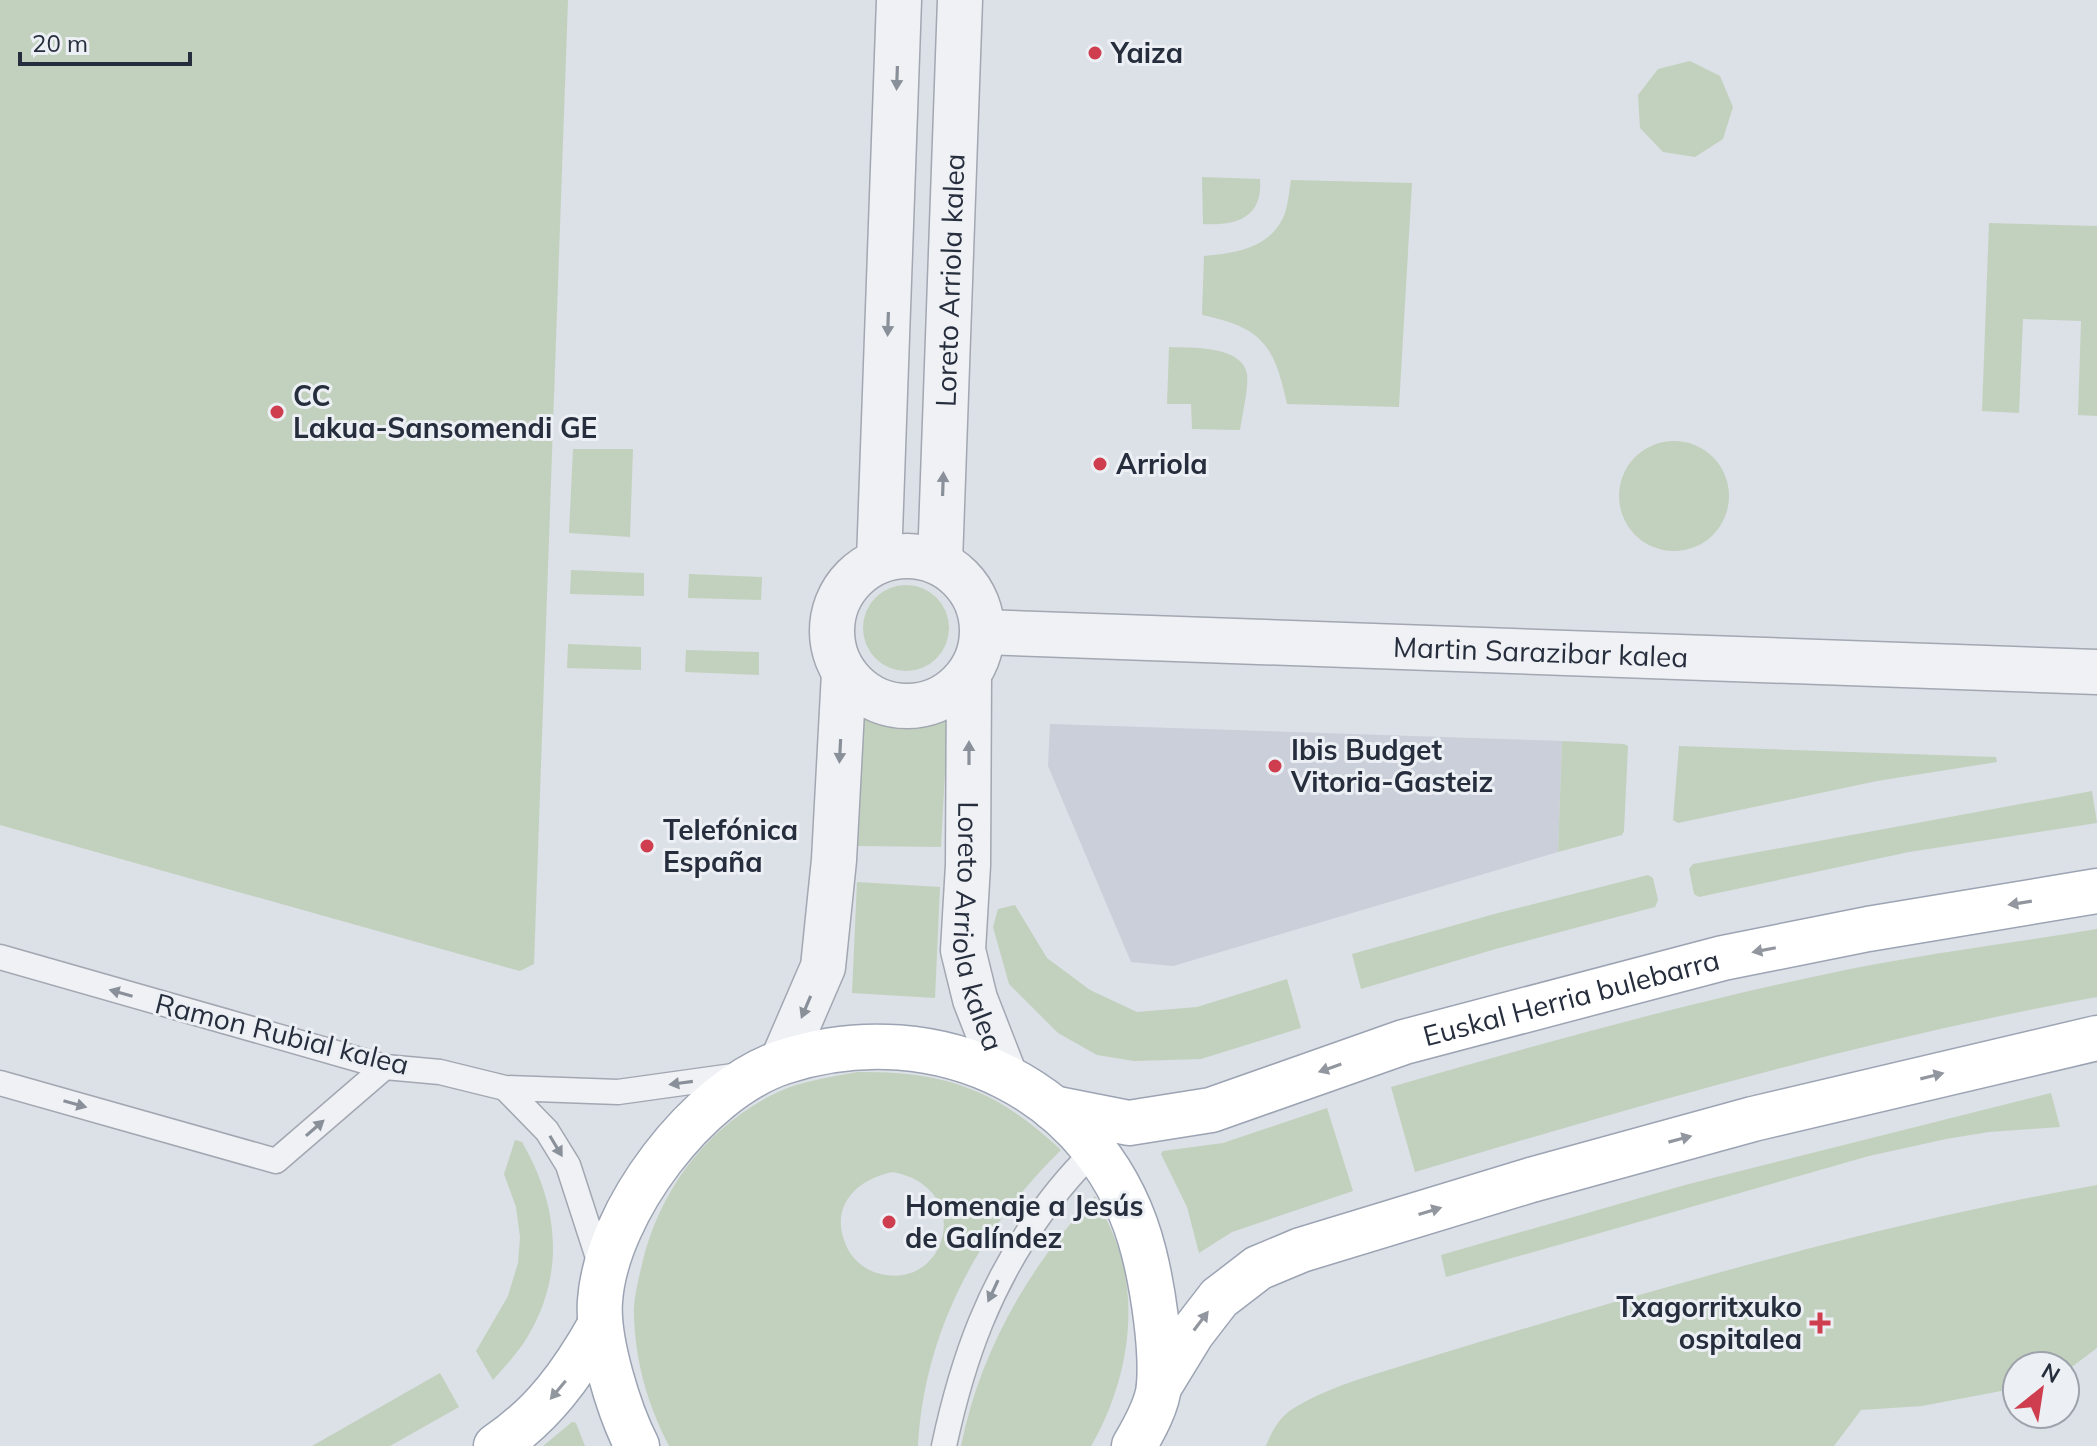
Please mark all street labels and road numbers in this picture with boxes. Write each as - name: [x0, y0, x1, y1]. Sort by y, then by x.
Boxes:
- street label: Loreto Arriola kalea: [928, 153, 972, 407]
- street label: Martin Sarazibar kalea: [1393, 629, 1689, 674]
- street label: Loreto Arriola kalea: [946, 801, 1011, 1056]
- street label: Euskal Herria bulebarra: [1419, 942, 1723, 1053]
- street label: Ramon Rubial kalea: [152, 985, 412, 1082]

